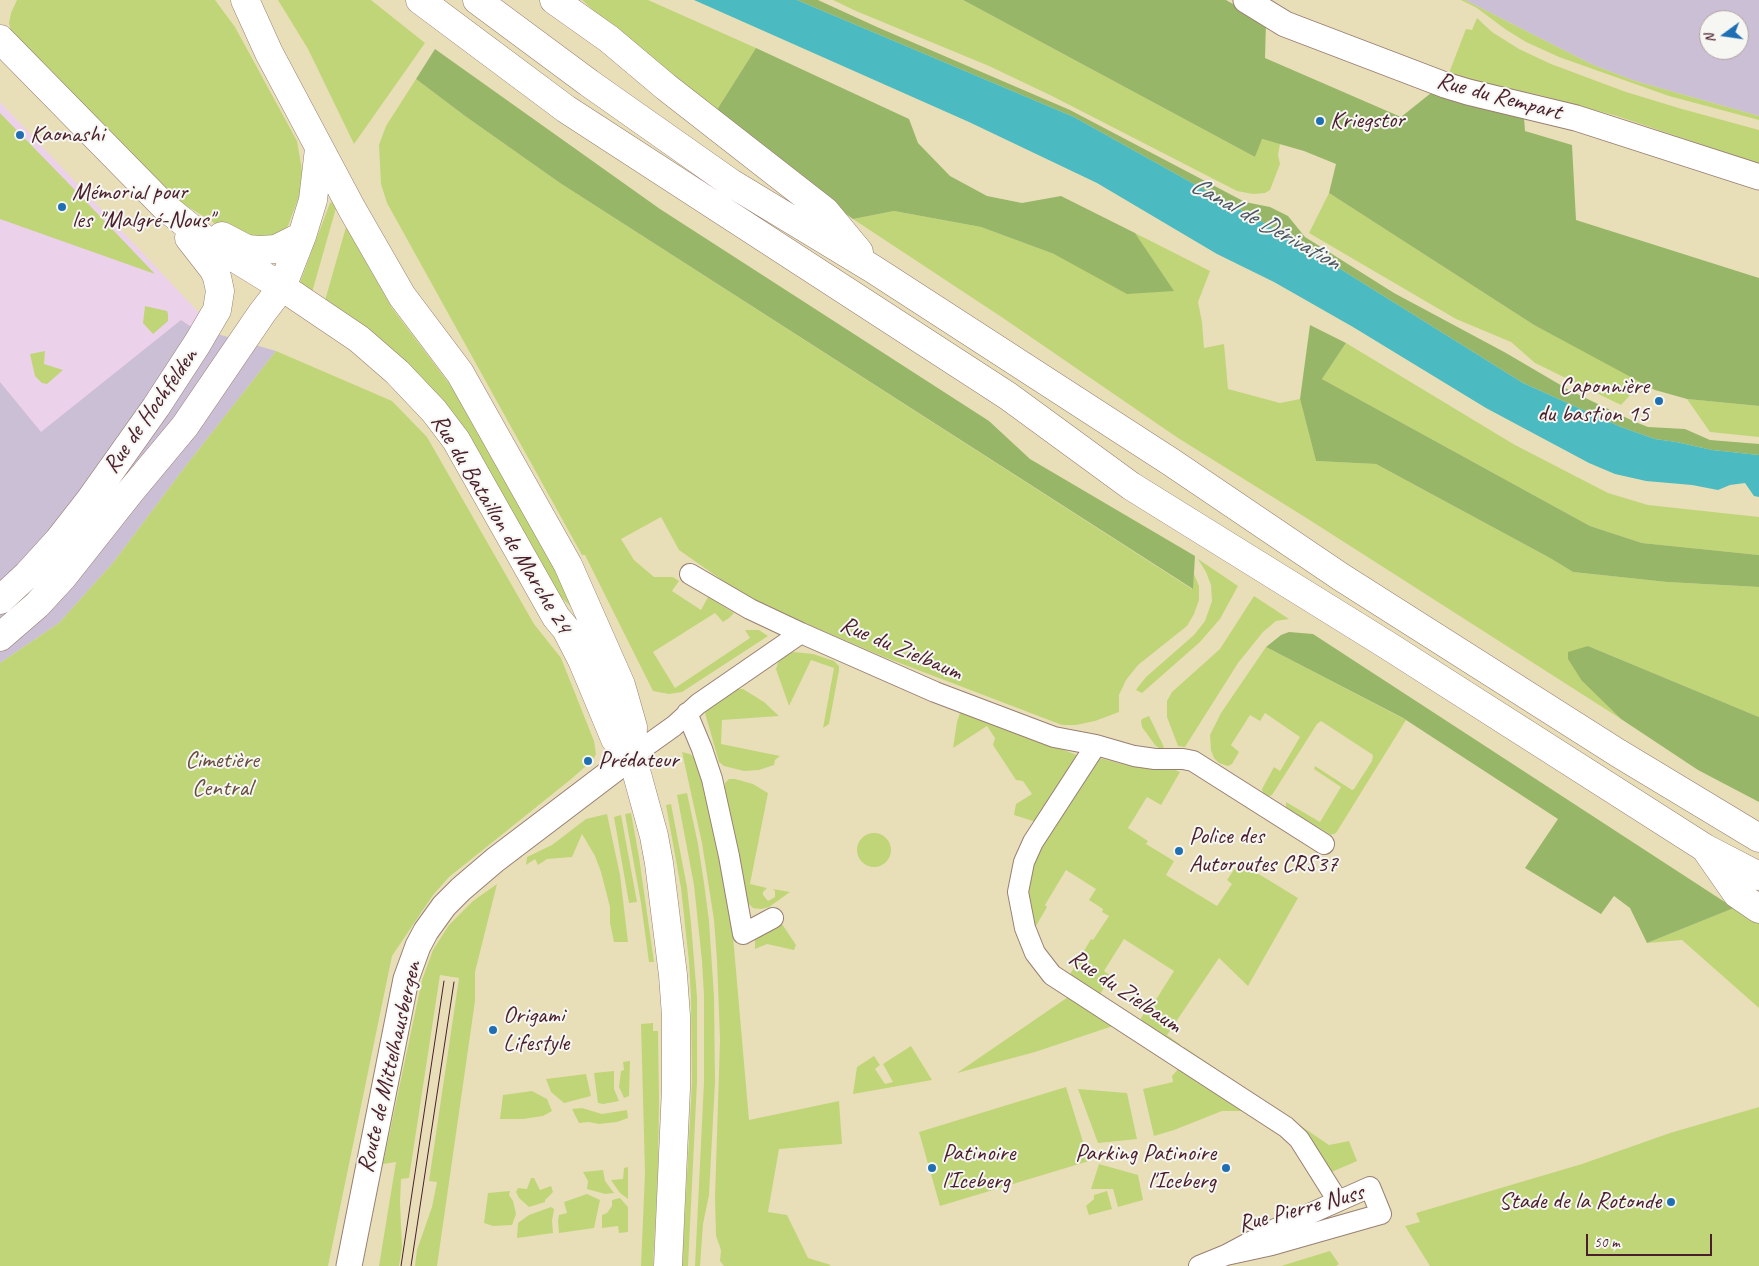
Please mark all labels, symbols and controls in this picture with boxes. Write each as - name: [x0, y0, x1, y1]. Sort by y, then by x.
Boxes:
- north arrow: [1699, 10, 1749, 60]
- text: N: [1701, 32, 1719, 45]
- street label: Rue du Rempart: [1434, 67, 1564, 127]
- place label: Kriegstor: [1330, 107, 1405, 135]
- marker: Kriegstor: [1314, 115, 1326, 127]
- place label: Kaonashi: [30, 121, 104, 149]
- marker: Kaonashi: [14, 129, 26, 141]
- water label: Canal de Dérivation: [1185, 171, 1345, 277]
- place label: Mémorial pour les "Malgré-Nous": [72, 179, 214, 235]
- marker: Mémorial pour les "Malgré-Nous": [56, 201, 68, 213]
- street label: Rue de Hochfelden: [97, 343, 205, 479]
- place label: Caponnière du bastion 15: [1537, 373, 1649, 429]
- marker: Caponnière du bastion 15: [1653, 395, 1665, 407]
- street label: Rue du Bataillon de Marche 24: [424, 409, 578, 639]
- street label: Rue du Zielbaum: [836, 610, 966, 688]
- park label: Cimetière Central: [185, 747, 259, 803]
- place label: Prédateur: [598, 747, 679, 775]
- marker: Prédateur: [582, 755, 594, 767]
- place label: Police des Autoroutes CRS37: [1189, 823, 1338, 879]
- marker: Police des Autoroutes CRS37: [1173, 845, 1185, 857]
- street label: Rue du Zielbaum: [1063, 944, 1187, 1040]
- street label: Route de Mittelhausbergen: [352, 958, 428, 1176]
- place label: Origami Lifestyle: [503, 1002, 569, 1058]
- marker: Origami Lifestyle: [487, 1024, 499, 1036]
- place label: Patinoire l'Iceberg: [942, 1140, 1015, 1196]
- place label: Parking Patinoire l'Iceberg: [1075, 1140, 1216, 1196]
- marker: Patinoire l'Iceberg: [926, 1162, 938, 1174]
- marker: Parking Patinoire l'Iceberg: [1220, 1162, 1232, 1174]
- street label: Rue Pierre Nuss: [1235, 1178, 1367, 1240]
- place label: Stade de la Rotonde: [1498, 1188, 1661, 1216]
- marker: Stade de la Rotonde: [1665, 1196, 1677, 1208]
- scale bar: [1589, 1224, 1715, 1256]
- text: 50 m: [1594, 1233, 1620, 1252]

